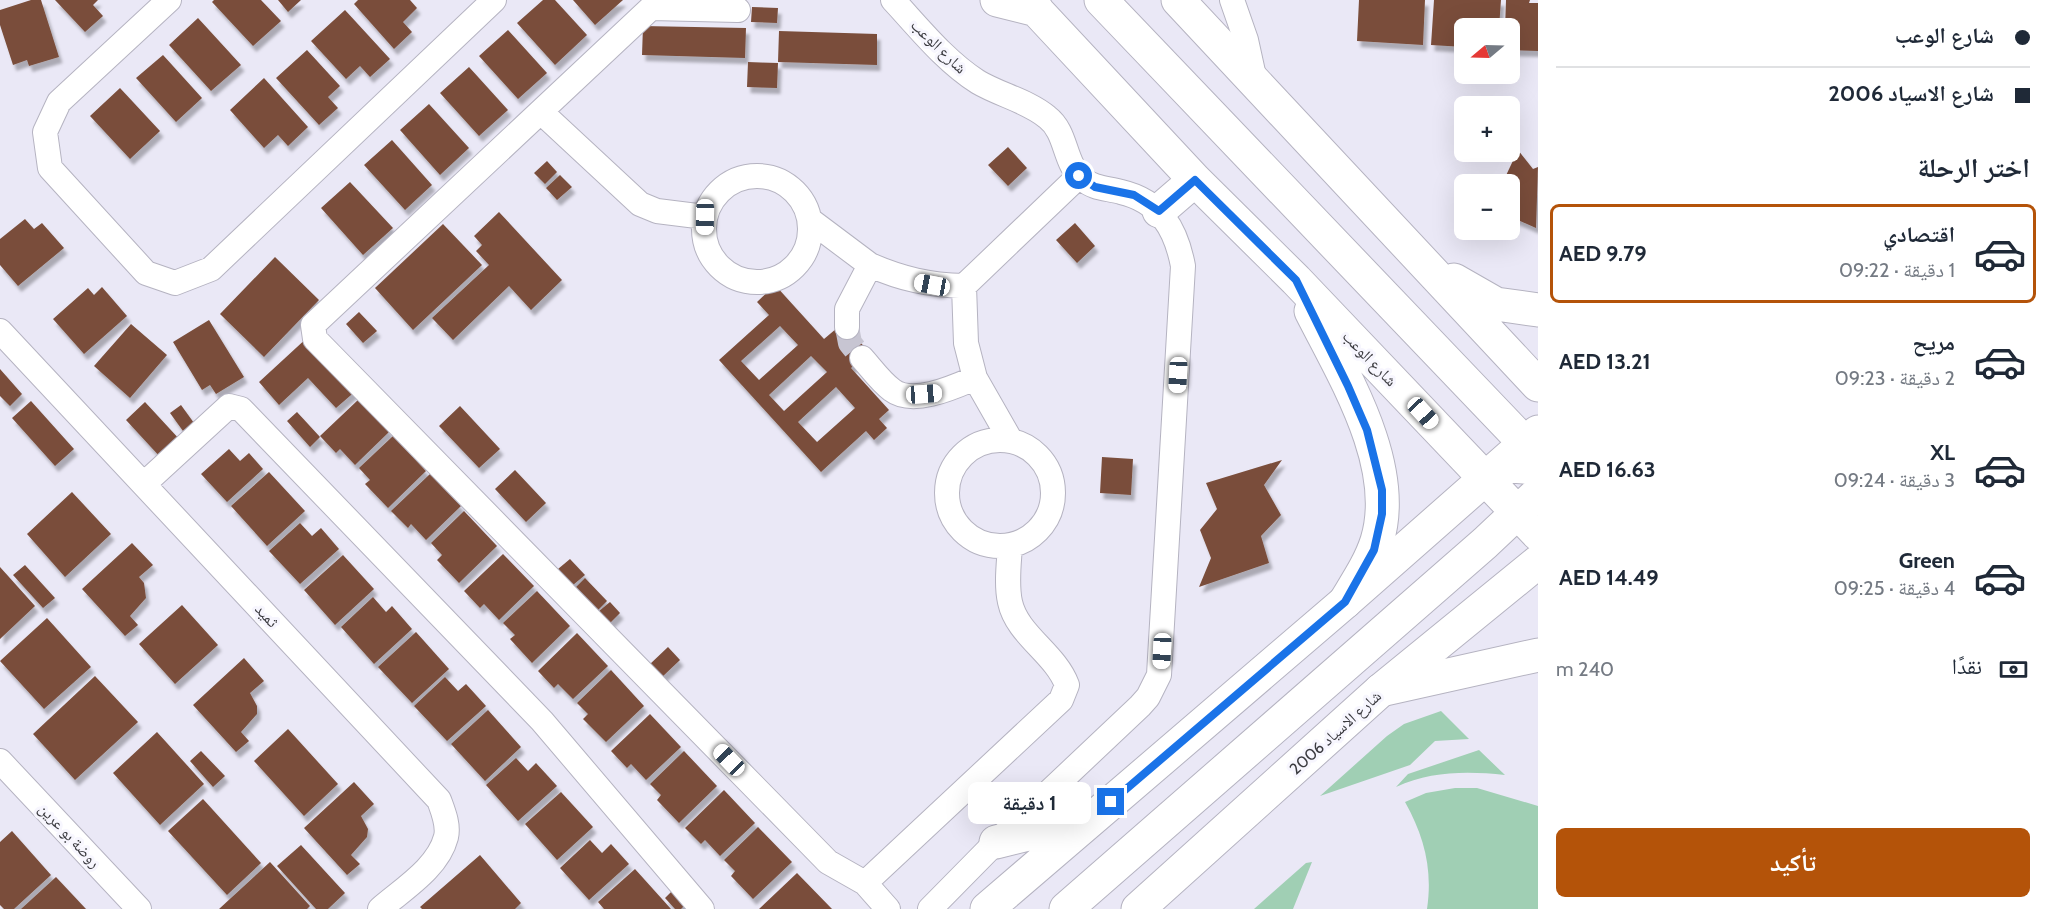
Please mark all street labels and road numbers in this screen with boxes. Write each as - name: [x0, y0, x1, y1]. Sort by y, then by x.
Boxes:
- street label: شارع الوعب: [906, 15, 970, 78]
- street label: شارع الوعب: [1338, 327, 1401, 391]
- street label: ثميد: [251, 600, 283, 632]
- street label: شارع الاسياد 2006: [1286, 686, 1386, 779]
- street label: روضة بو عرين: [34, 799, 105, 872]

